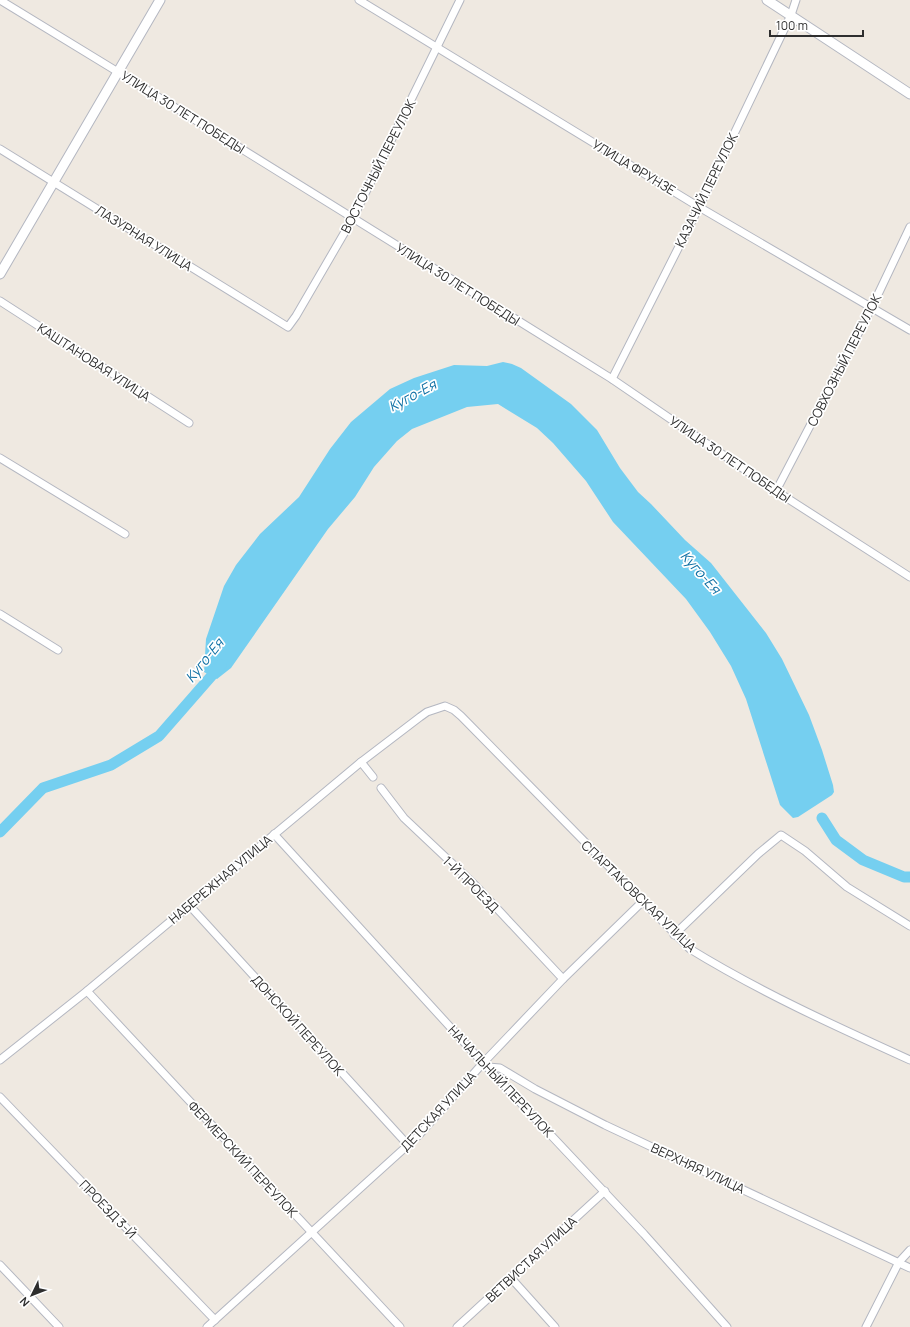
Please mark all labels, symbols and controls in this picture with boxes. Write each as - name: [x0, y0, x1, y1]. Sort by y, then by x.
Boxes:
- scale bar: [770, 12, 863, 38]
- text: 100 m: [776, 17, 808, 34]
- street label: УЛИЦА 30 ЛЕТ ПОБЕДЫ: [118, 66, 248, 158]
- street label: ВОСТОЧНЫЙ ПЕРЕУЛОК: [336, 96, 420, 236]
- street label: КАЗАЧИЙ ПЕРЕУЛОК: [670, 129, 742, 250]
- street label: УЛИЦА ФРУНЗЕ: [589, 135, 679, 199]
- street label: ЛАЗУРНАЯ УЛИЦА: [92, 201, 196, 275]
- street label: УЛИЦА 30 ЛЕТ ПОБЕДЫ: [393, 238, 523, 330]
- street label: СОВХОЗНЫЙ ПЕРЕУЛОК: [803, 290, 885, 429]
- street label: КАШТАНОВАЯ УЛИЦА: [34, 319, 154, 405]
- water label: Куго-Ея: [385, 374, 440, 415]
- street label: УЛИЦА 30 ЛЕТ ПОБЕДЫ: [666, 412, 794, 506]
- water label: Куго-Ея: [677, 547, 726, 598]
- water label: Куго-Ея: [180, 633, 228, 686]
- street label: НАБЕРЕЖНАЯ УЛИЦА: [164, 830, 276, 928]
- street label: СПАРТАКОВСКАЯ УЛИЦА: [578, 836, 700, 956]
- street label: 1-Й ПРОЕЗД: [439, 852, 503, 916]
- street label: ДОНСКОЙ ПЕРЕУЛОК: [248, 971, 349, 1080]
- street label: НАЧАЛЬНЫЙ ПЕРЕУЛОК: [444, 1021, 558, 1141]
- street label: ДЕТСКАЯ УЛИЦА: [396, 1067, 480, 1155]
- street label: ФЕРМЕРСКИЙ ПЕРЕУЛОК: [184, 1097, 302, 1221]
- street label: ВЕРХНЯЯ УЛИЦА: [648, 1138, 748, 1198]
- street label: ПРОЕЗД 3-Й: [76, 1176, 140, 1242]
- street label: ВЕТВИСТАЯ УЛИЦА: [482, 1212, 580, 1306]
- north arrow: [12, 1275, 52, 1315]
- text: N: [16, 1294, 33, 1310]

